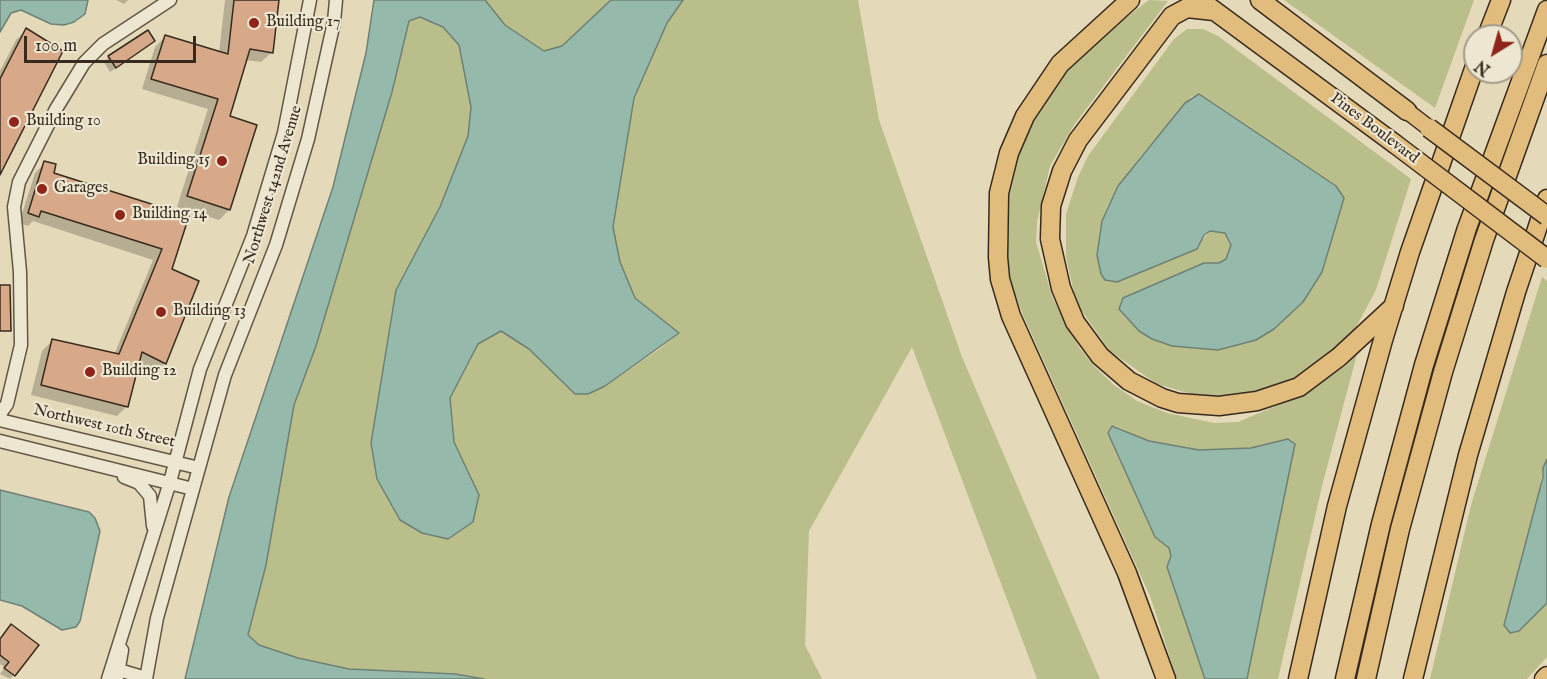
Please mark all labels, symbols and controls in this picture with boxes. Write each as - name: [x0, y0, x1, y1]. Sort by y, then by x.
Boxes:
- place label: Building 17: [266, 13, 340, 33]
- marker: Building 17: [247, 16, 261, 30]
- scale bar: [27, 24, 200, 62]
- north arrow: [1463, 24, 1523, 84]
- text: 100 m: [35, 35, 77, 58]
- text: N: [1472, 55, 1495, 79]
- street label: Pines Boulevard: [1326, 89, 1422, 169]
- street label: Northwest 142nd Avenue: [241, 103, 307, 267]
- place label: Building 10: [26, 112, 101, 132]
- marker: Building 10: [7, 115, 21, 129]
- place label: Building 15: [137, 151, 210, 171]
- marker: Building 15: [215, 154, 229, 168]
- place label: Garages: [54, 179, 108, 199]
- marker: Garages: [35, 182, 49, 196]
- place label: Building 14: [132, 205, 207, 225]
- marker: Building 14: [113, 208, 127, 222]
- place label: Building 13: [173, 302, 246, 322]
- marker: Building 13: [154, 305, 168, 319]
- place label: Building 12: [102, 362, 176, 382]
- marker: Building 12: [83, 365, 97, 379]
- street label: Northwest 10th Street: [31, 401, 177, 453]

